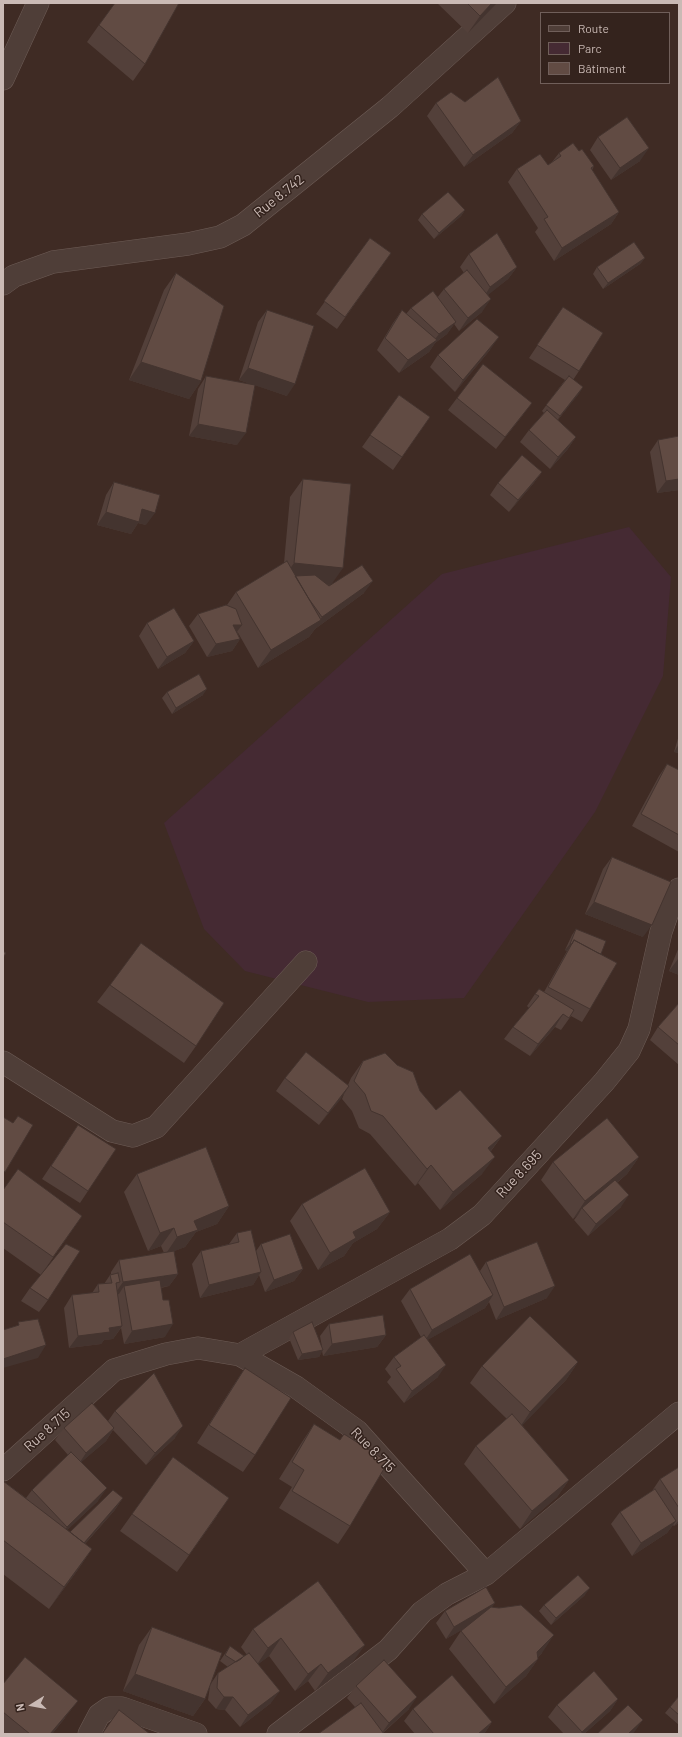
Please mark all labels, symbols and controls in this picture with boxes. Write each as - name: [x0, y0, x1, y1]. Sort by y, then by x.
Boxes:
- legend: [540, 12, 670, 84]
- text: Route: [578, 21, 609, 35]
- text: Parc: [578, 41, 602, 55]
- text: Bâtiment: [578, 61, 626, 75]
- street label: Rue 8.742: [251, 171, 307, 221]
- street label: Rue 8.695: [493, 1147, 545, 1201]
- street label: Rue 8.715: [20, 1405, 74, 1455]
- street label: Rue 8.715: [347, 1424, 399, 1476]
- north arrow: [12, 1685, 52, 1725]
- text: N: [13, 1703, 27, 1712]

